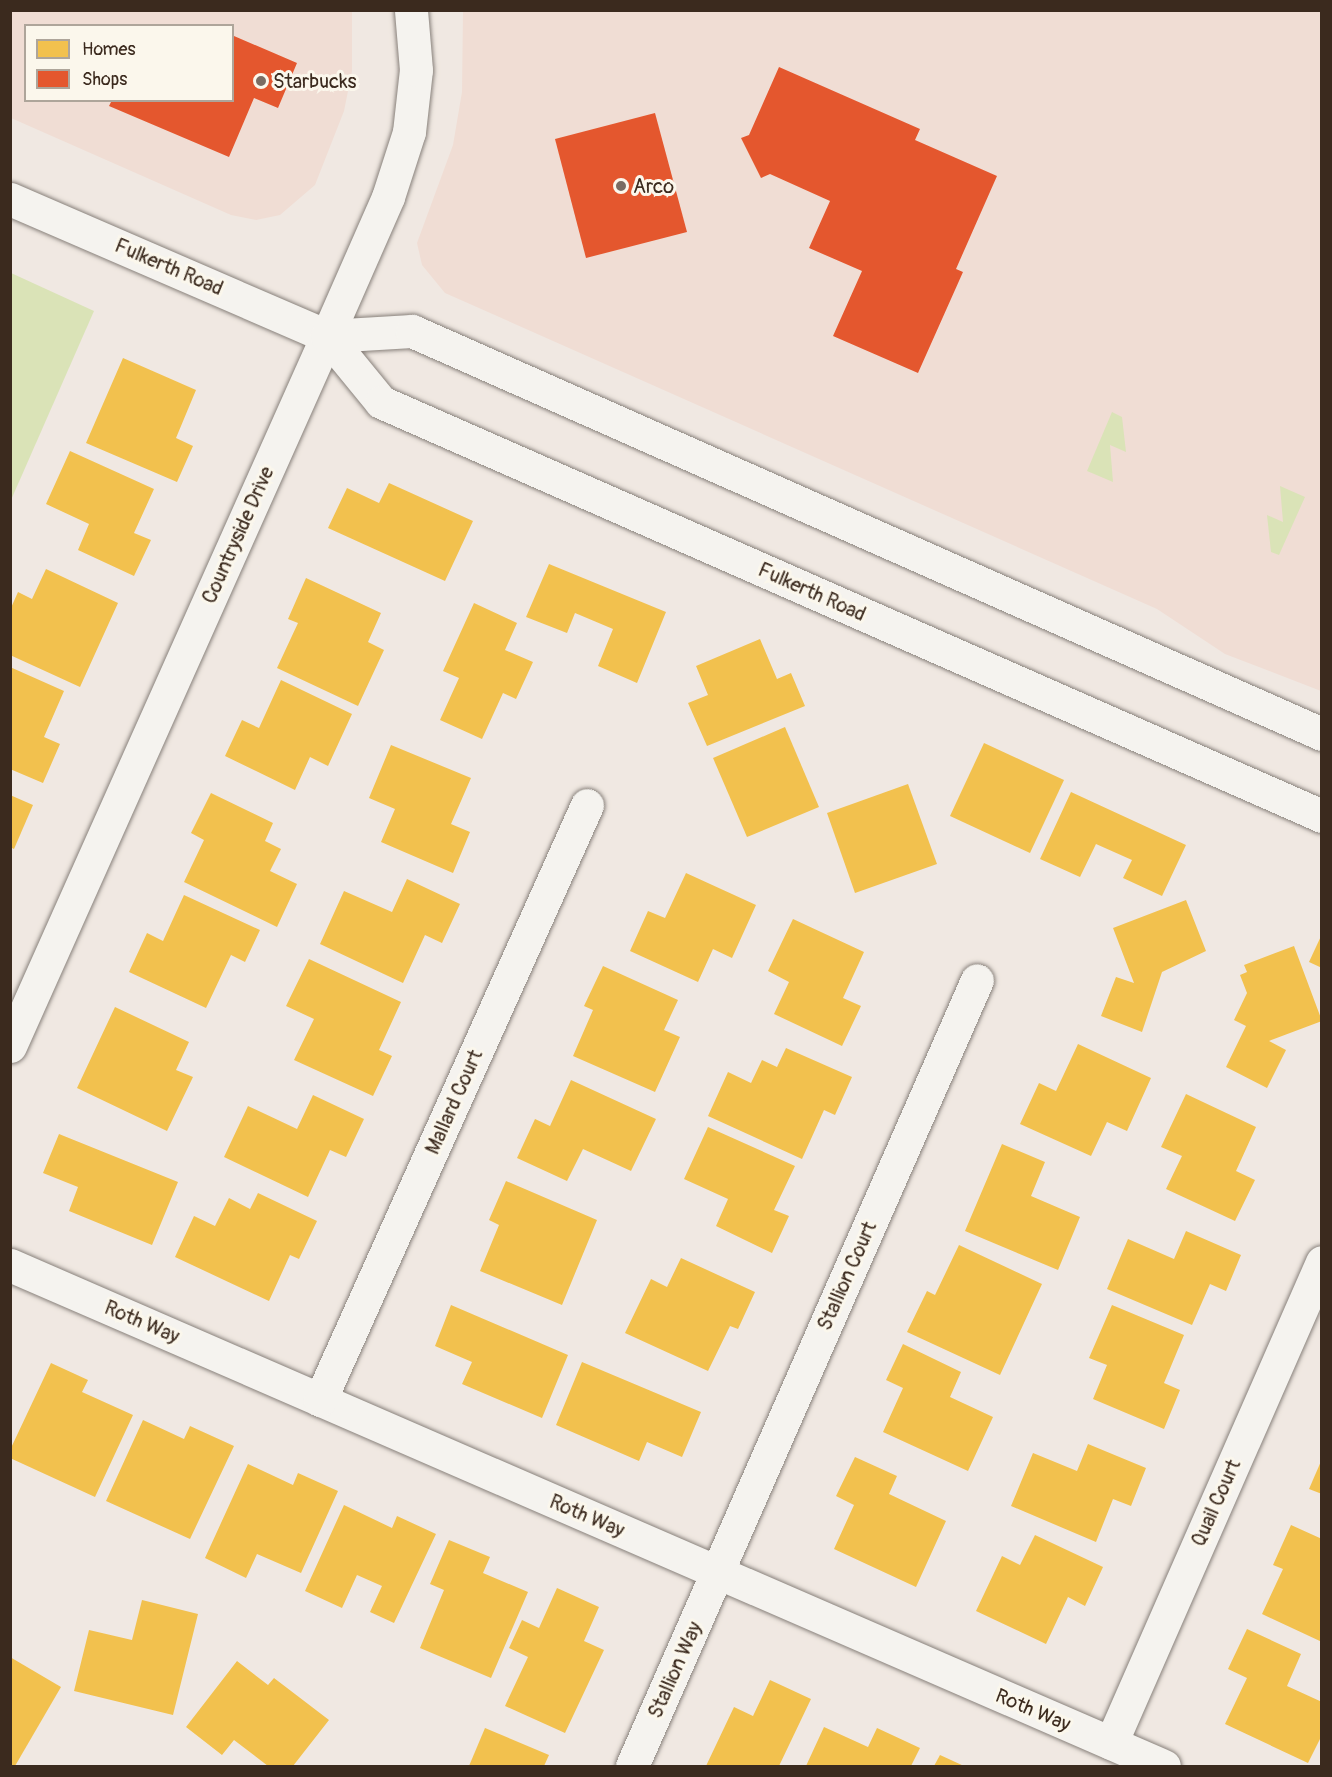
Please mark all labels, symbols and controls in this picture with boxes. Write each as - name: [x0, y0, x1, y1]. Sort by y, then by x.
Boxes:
- legend: [24, 24, 234, 102]
- text: Homes: [82, 38, 135, 61]
- text: Shops: [82, 68, 127, 91]
- place label: Starbucks: [273, 69, 356, 93]
- marker: Starbucks: [254, 74, 268, 88]
- place label: Arco: [633, 174, 674, 198]
- marker: Arco: [614, 179, 628, 193]
- street label: Fulkerth Road: [111, 233, 227, 301]
- street label: Countryside Drive: [197, 463, 279, 607]
- street label: Fulkerth Road: [754, 558, 870, 626]
- street label: Mallard Court: [420, 1046, 488, 1158]
- street label: Stallion Court: [812, 1218, 882, 1334]
- street label: Roth Way: [101, 1296, 183, 1348]
- street label: Quail Court: [1186, 1456, 1246, 1550]
- street label: Roth Way: [546, 1490, 628, 1542]
- street label: Stallion Way: [643, 1618, 707, 1722]
- street label: Roth Way: [992, 1684, 1074, 1736]

